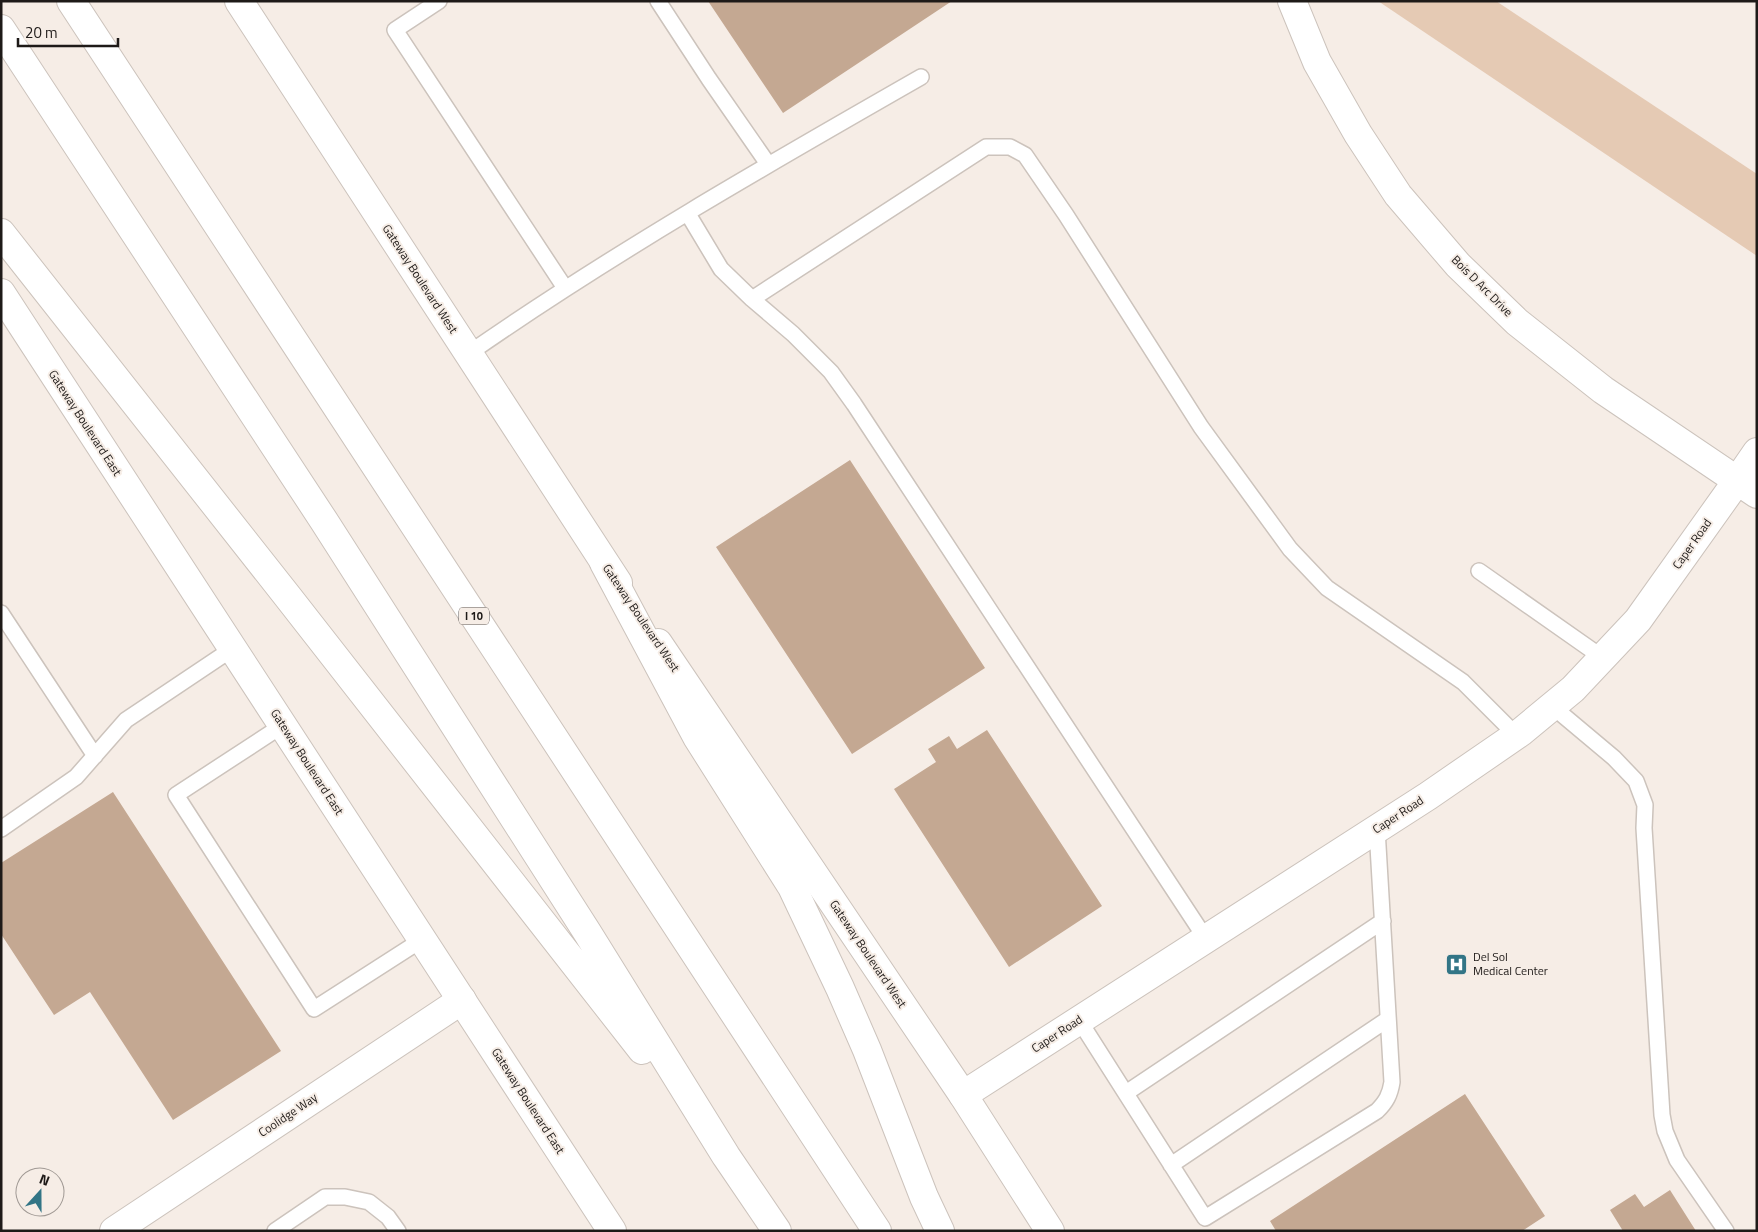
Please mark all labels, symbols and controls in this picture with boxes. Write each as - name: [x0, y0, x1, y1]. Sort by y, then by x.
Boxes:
- scale bar: [18, 15, 118, 47]
- text: 20 m: [25, 21, 58, 44]
- street label: Gateway Boulevard West: [378, 220, 463, 338]
- street label: Bois D Arc Drive: [1447, 251, 1517, 321]
- street label: Gateway Boulevard East: [44, 366, 127, 480]
- street label: Caper Road: [1667, 515, 1716, 573]
- street label: Gateway Boulevard West: [598, 560, 685, 676]
- road number: I 10: [459, 608, 489, 624]
- street label: Gateway Boulevard East: [266, 705, 349, 819]
- street label: Caper Road: [1368, 791, 1427, 838]
- street label: Gateway Boulevard West: [825, 896, 912, 1012]
- place label: Del Sol Medical Center: [1473, 947, 1548, 980]
- hospital icon: Del Sol Medical Center: [1445, 952, 1469, 976]
- street label: Caper Road: [1027, 1010, 1086, 1057]
- street label: Gateway Boulevard East: [487, 1044, 570, 1158]
- street label: Coolidge Way: [254, 1088, 321, 1141]
- north arrow: [15, 1167, 65, 1217]
- text: N: [37, 1168, 53, 1191]

